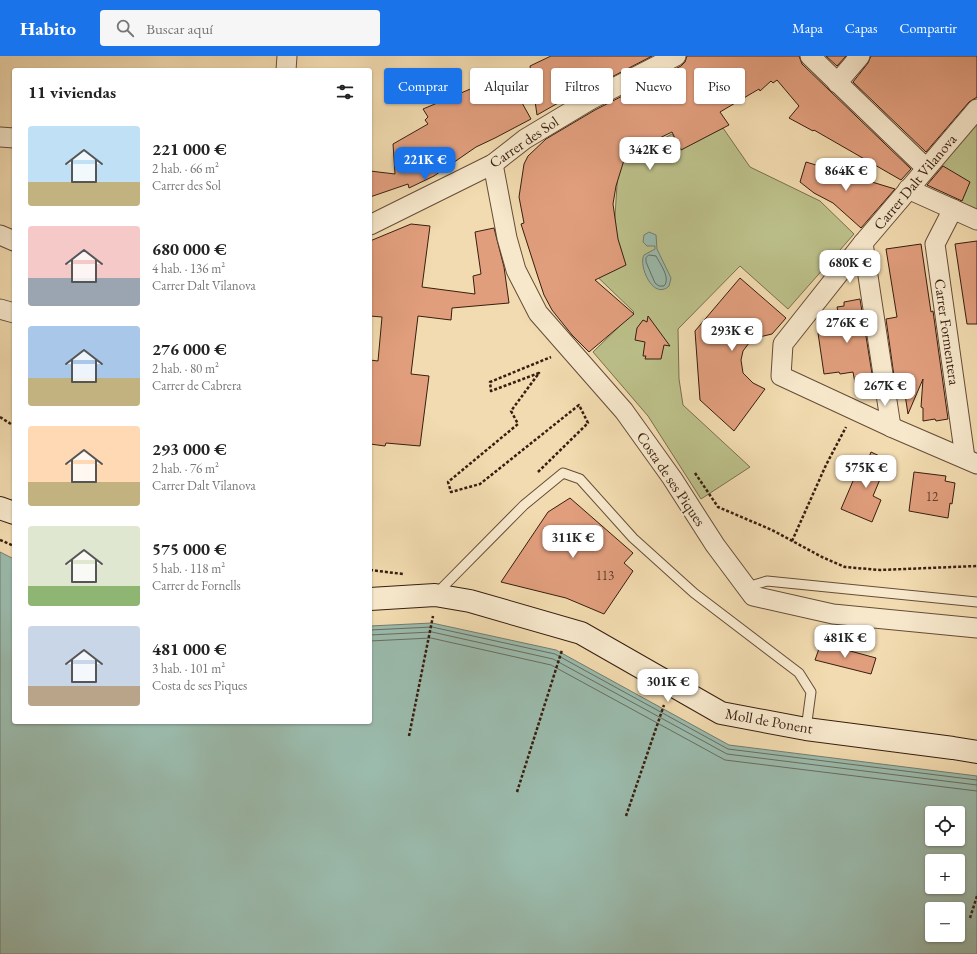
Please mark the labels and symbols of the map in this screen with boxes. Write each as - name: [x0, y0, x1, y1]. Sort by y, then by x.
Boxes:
- street label: Carrer des Sol: [485, 111, 562, 172]
- street label: Carrer Dalt Vilanova: [869, 130, 960, 234]
- pin: 342K €: [617, 137, 683, 171]
- pin: 221K €: [392, 147, 458, 181]
- pin: 864K €: [813, 158, 879, 192]
- pin: 680K €: [817, 250, 883, 284]
- street label: Carrer Formentera: [931, 278, 964, 386]
- pin: 276K €: [814, 310, 880, 344]
- pin: 293K €: [699, 318, 765, 352]
- pin: 267K €: [852, 373, 918, 407]
- street label: Costa de ses Piques: [633, 428, 710, 530]
- pin: 575K €: [833, 455, 899, 489]
- house number: 12: [926, 488, 939, 505]
- pin: 311K €: [540, 525, 606, 559]
- house number: 113: [596, 567, 614, 584]
- pin: 481K €: [812, 625, 878, 659]
- pin: 301K €: [635, 669, 701, 703]
- street label: Moll de Ponent: [724, 703, 815, 738]

